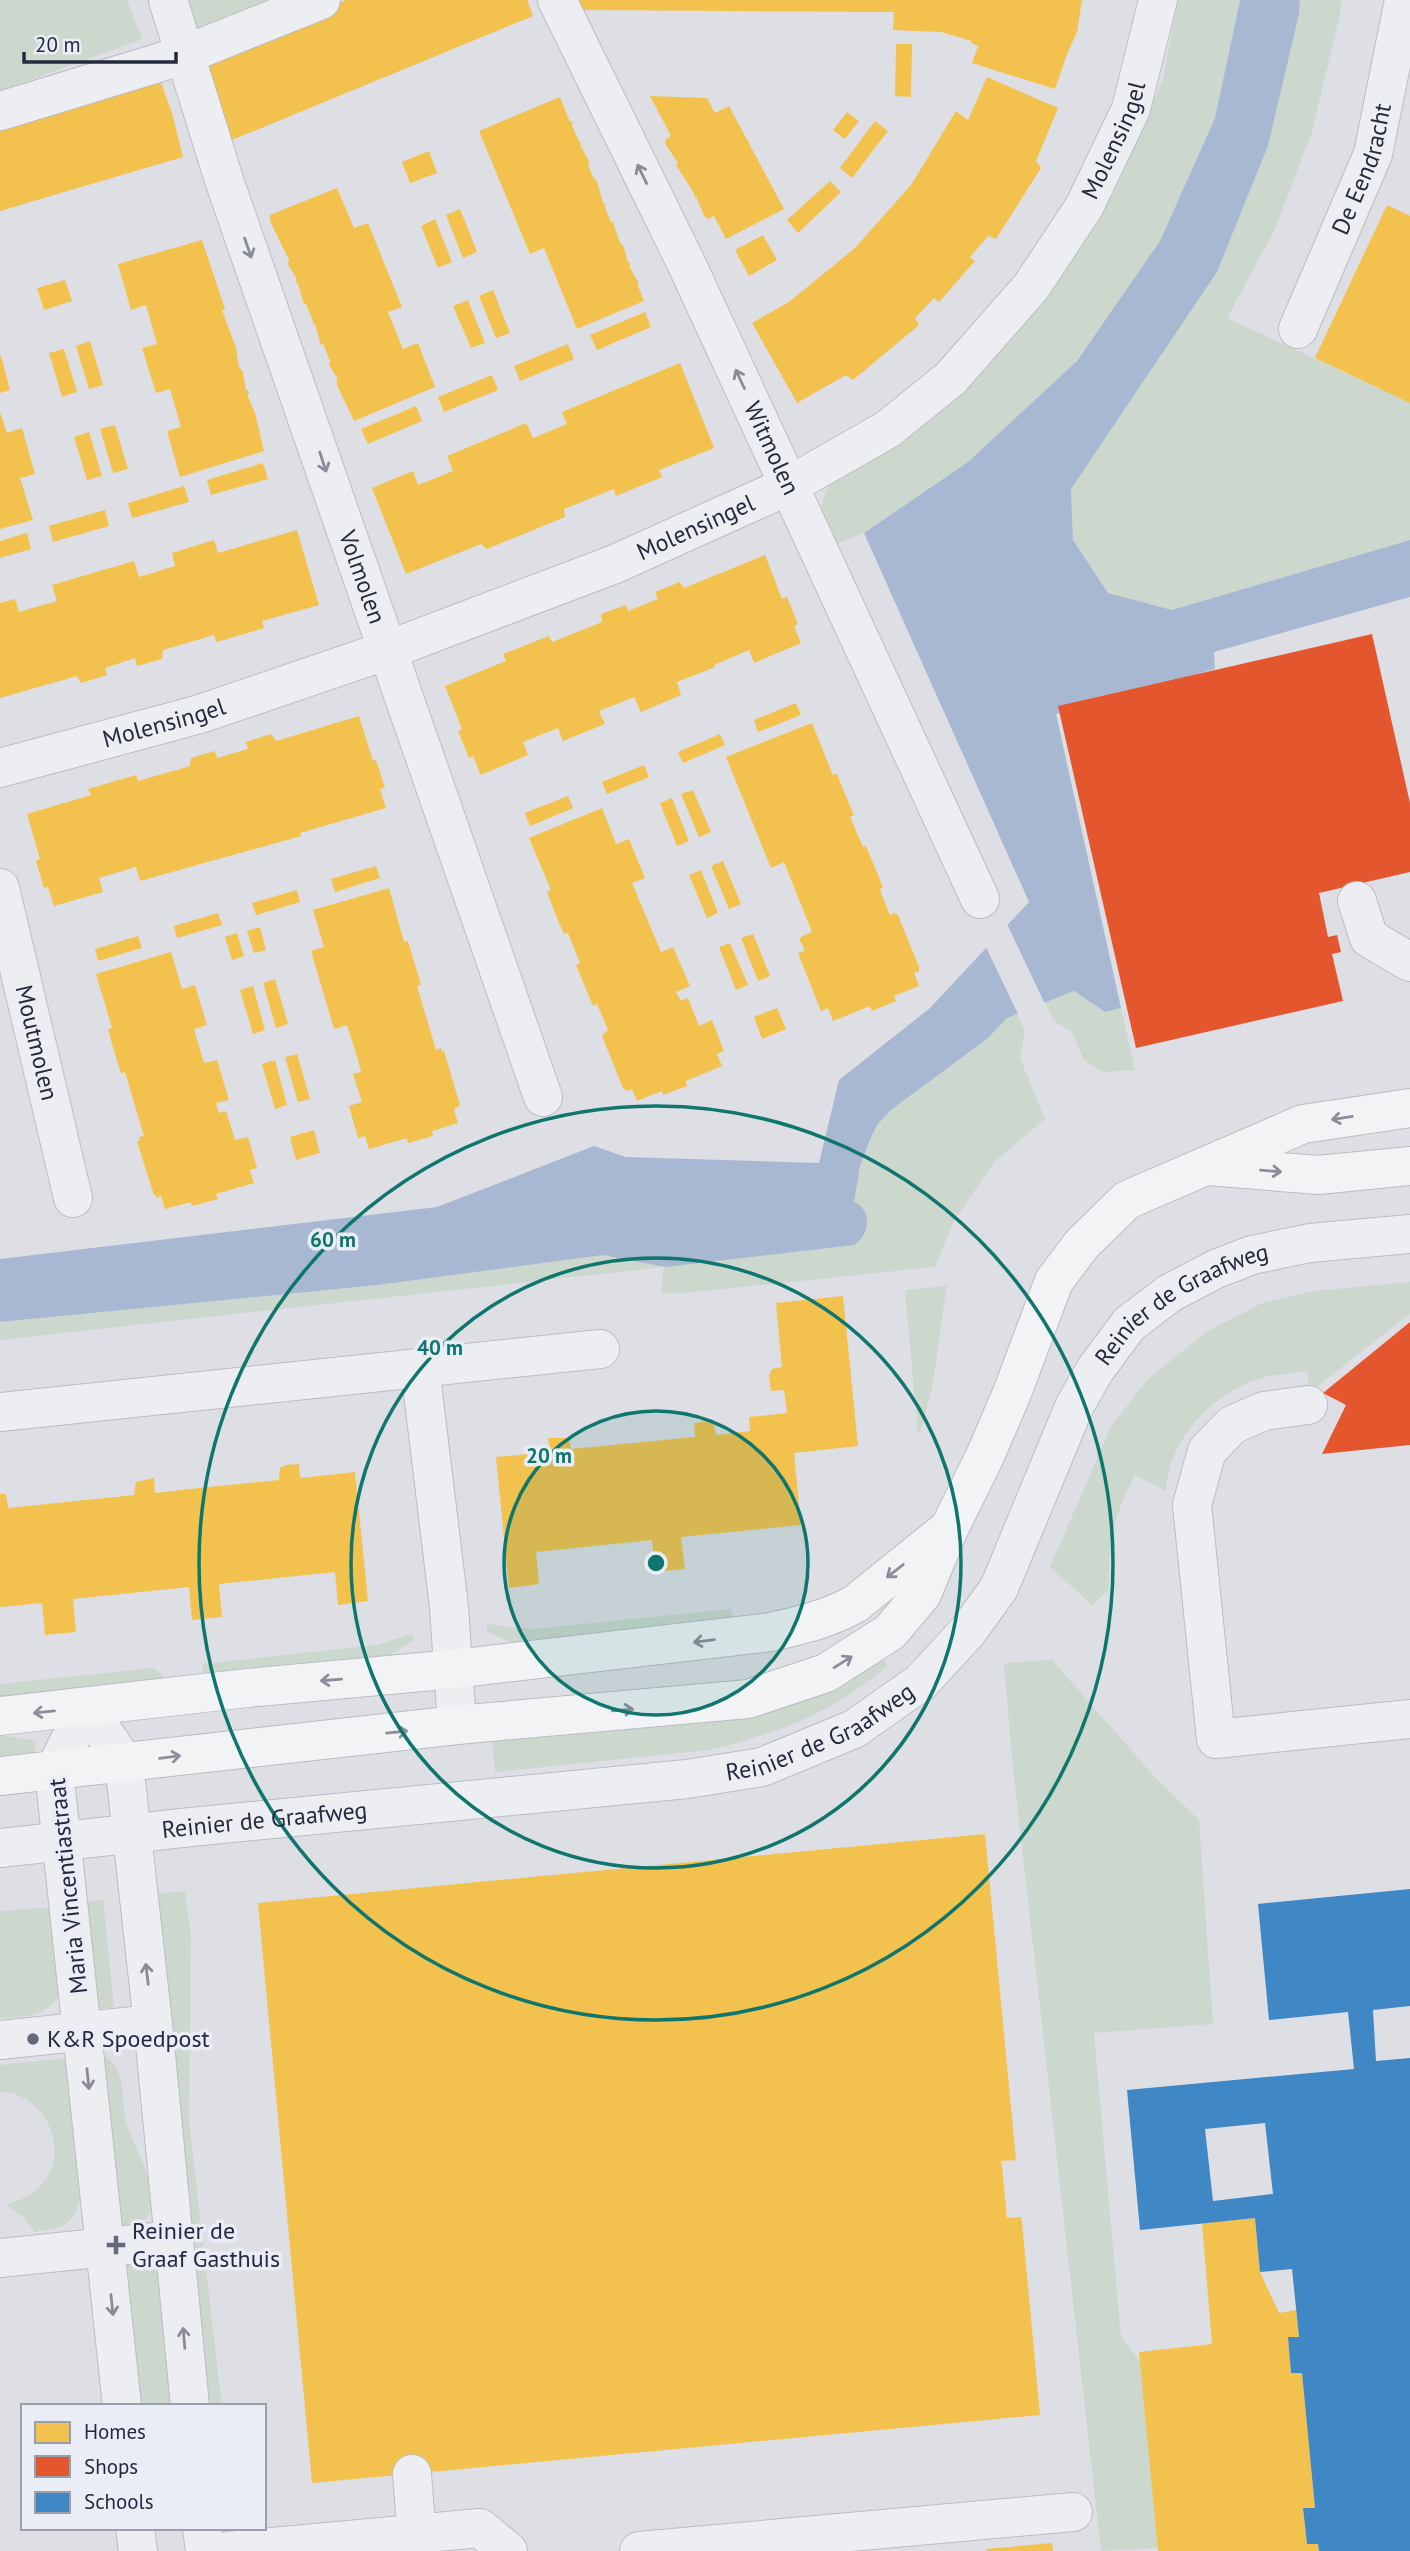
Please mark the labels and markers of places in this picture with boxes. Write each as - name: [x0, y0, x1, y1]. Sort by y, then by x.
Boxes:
- centre of rings: [644, 1551, 668, 1575]
- place label: K&R Spoedpost: [47, 2023, 210, 2054]
- marker: K&R Spoedpost: [25, 2031, 41, 2047]
- place label: Reinier de Graaf Gasthuis: [132, 2215, 280, 2274]
- marker: Reinier de Graaf Gasthuis: [106, 2235, 126, 2255]

